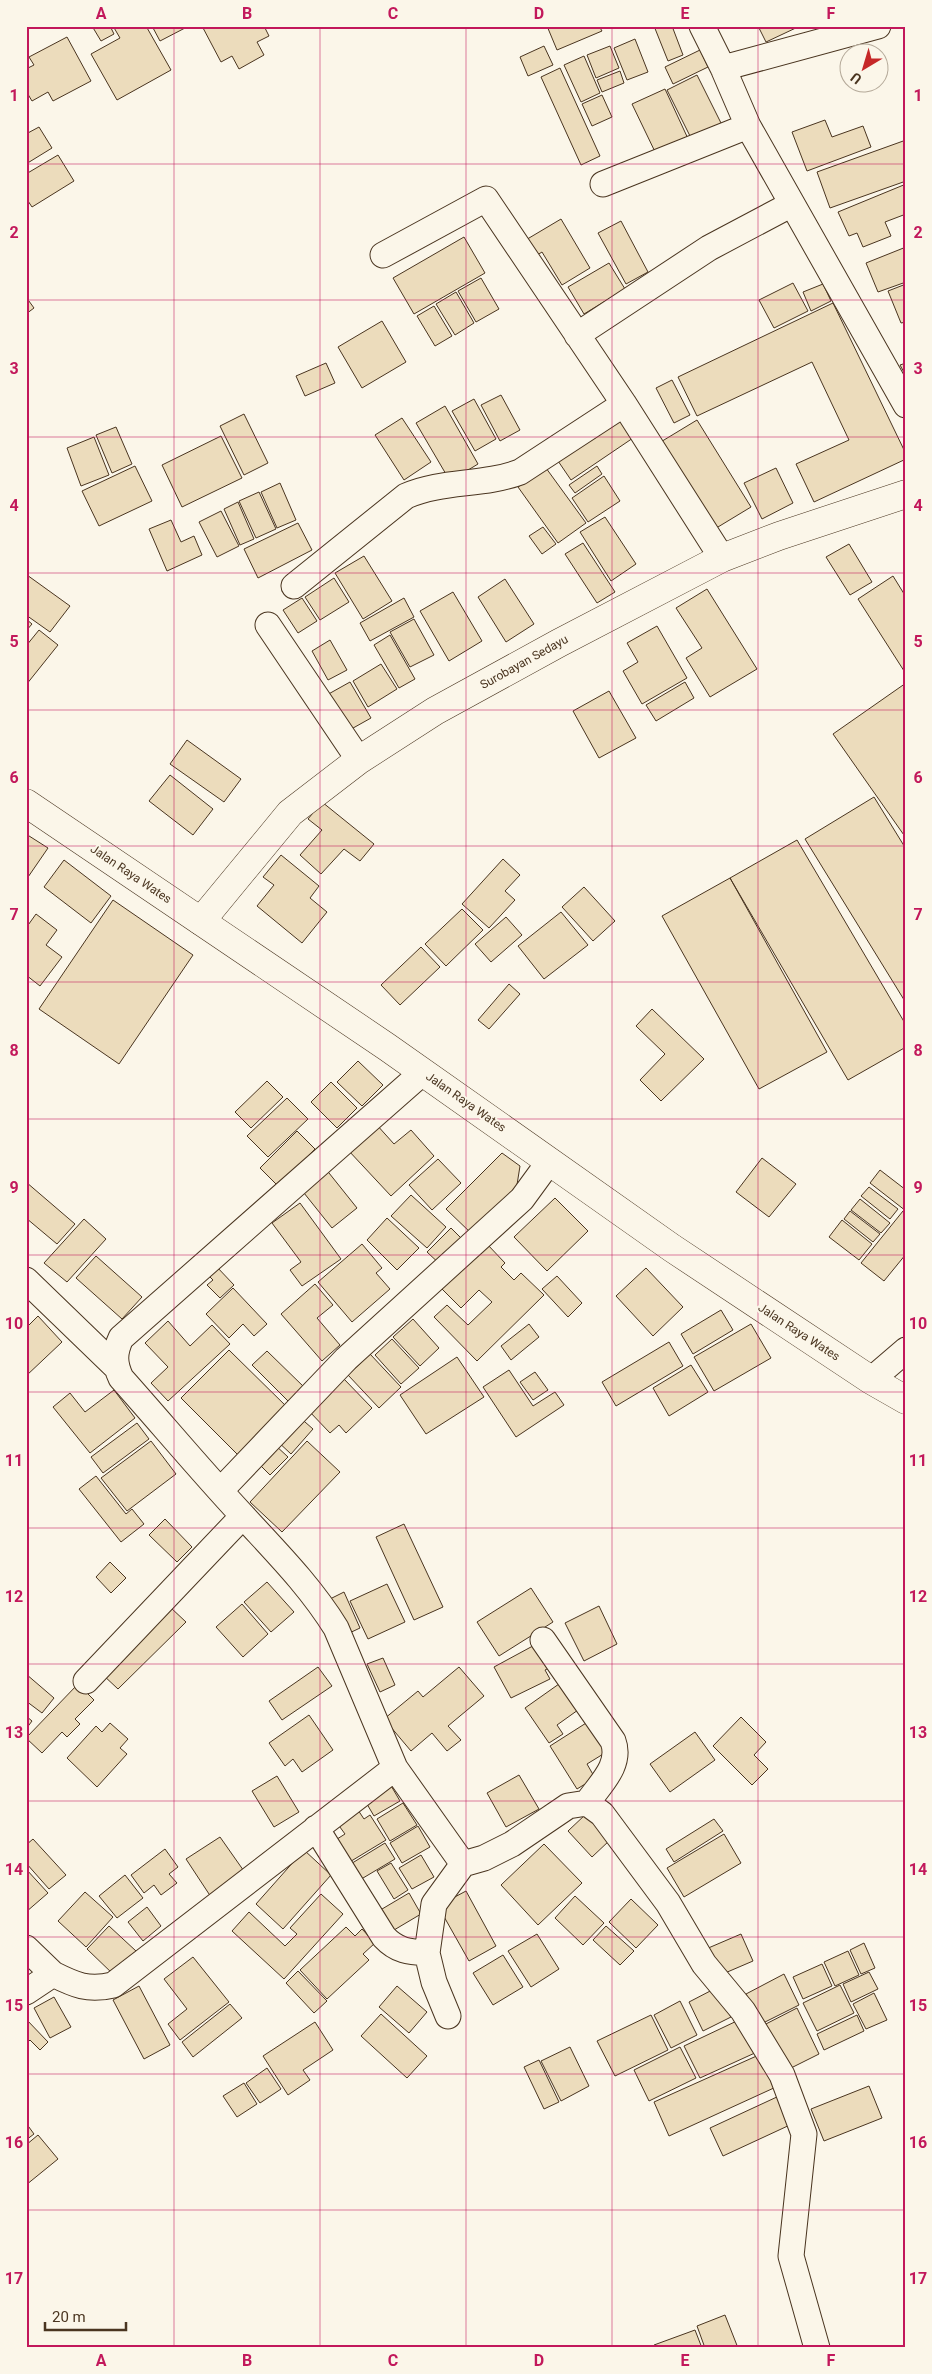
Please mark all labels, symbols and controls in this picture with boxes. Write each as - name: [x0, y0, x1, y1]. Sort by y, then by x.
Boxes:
- text: A: [96, 4, 107, 23]
- text: B: [242, 4, 252, 23]
- text: C: [388, 4, 398, 23]
- text: D: [534, 4, 544, 23]
- text: E: [681, 4, 690, 23]
- text: F: [827, 4, 836, 23]
- north arrow: [840, 42, 890, 92]
- text: U: [847, 69, 865, 87]
- text: 1: [9, 86, 19, 105]
- text: 1: [913, 86, 923, 105]
- text: 2: [9, 223, 19, 242]
- text: 2: [913, 223, 923, 242]
- text: 3: [9, 359, 19, 378]
- text: 3: [913, 359, 923, 378]
- text: 4: [9, 496, 19, 515]
- text: 4: [913, 496, 923, 515]
- text: 5: [9, 632, 19, 651]
- street label: Surobayan Sedayu: [478, 632, 570, 692]
- text: 5: [913, 632, 923, 651]
- text: 6: [9, 768, 19, 787]
- text: 6: [913, 768, 923, 787]
- street label: Jalan Raya Wates: [88, 842, 174, 906]
- text: 7: [9, 905, 19, 924]
- text: 7: [913, 905, 923, 924]
- text: 8: [9, 1041, 19, 1060]
- text: 8: [913, 1041, 923, 1060]
- street label: Jalan Raya Wates: [423, 1069, 509, 1135]
- text: 9: [9, 1178, 19, 1197]
- text: 9: [913, 1178, 923, 1197]
- street label: Jalan Raya Wates: [756, 1300, 842, 1364]
- text: 10: [5, 1314, 23, 1333]
- text: 10: [909, 1314, 927, 1333]
- text: 11: [5, 1451, 23, 1470]
- text: 11: [909, 1451, 927, 1470]
- text: 12: [5, 1587, 23, 1606]
- text: 12: [909, 1587, 927, 1606]
- text: 13: [5, 1723, 23, 1742]
- text: 13: [909, 1723, 927, 1742]
- text: 14: [5, 1860, 23, 1879]
- text: 14: [909, 1860, 927, 1879]
- text: 15: [5, 1996, 23, 2015]
- text: 15: [909, 1996, 927, 2015]
- text: 16: [5, 2133, 23, 2152]
- text: 16: [909, 2133, 927, 2152]
- text: 17: [5, 2269, 23, 2288]
- text: 17: [909, 2269, 927, 2288]
- scale bar: [45, 2299, 126, 2331]
- text: 20 m: [52, 2308, 86, 2326]
- text: A: [96, 2351, 107, 2370]
- text: B: [242, 2351, 252, 2370]
- text: C: [388, 2351, 398, 2370]
- text: D: [534, 2351, 544, 2370]
- text: E: [681, 2351, 690, 2370]
- text: F: [827, 2351, 836, 2370]

